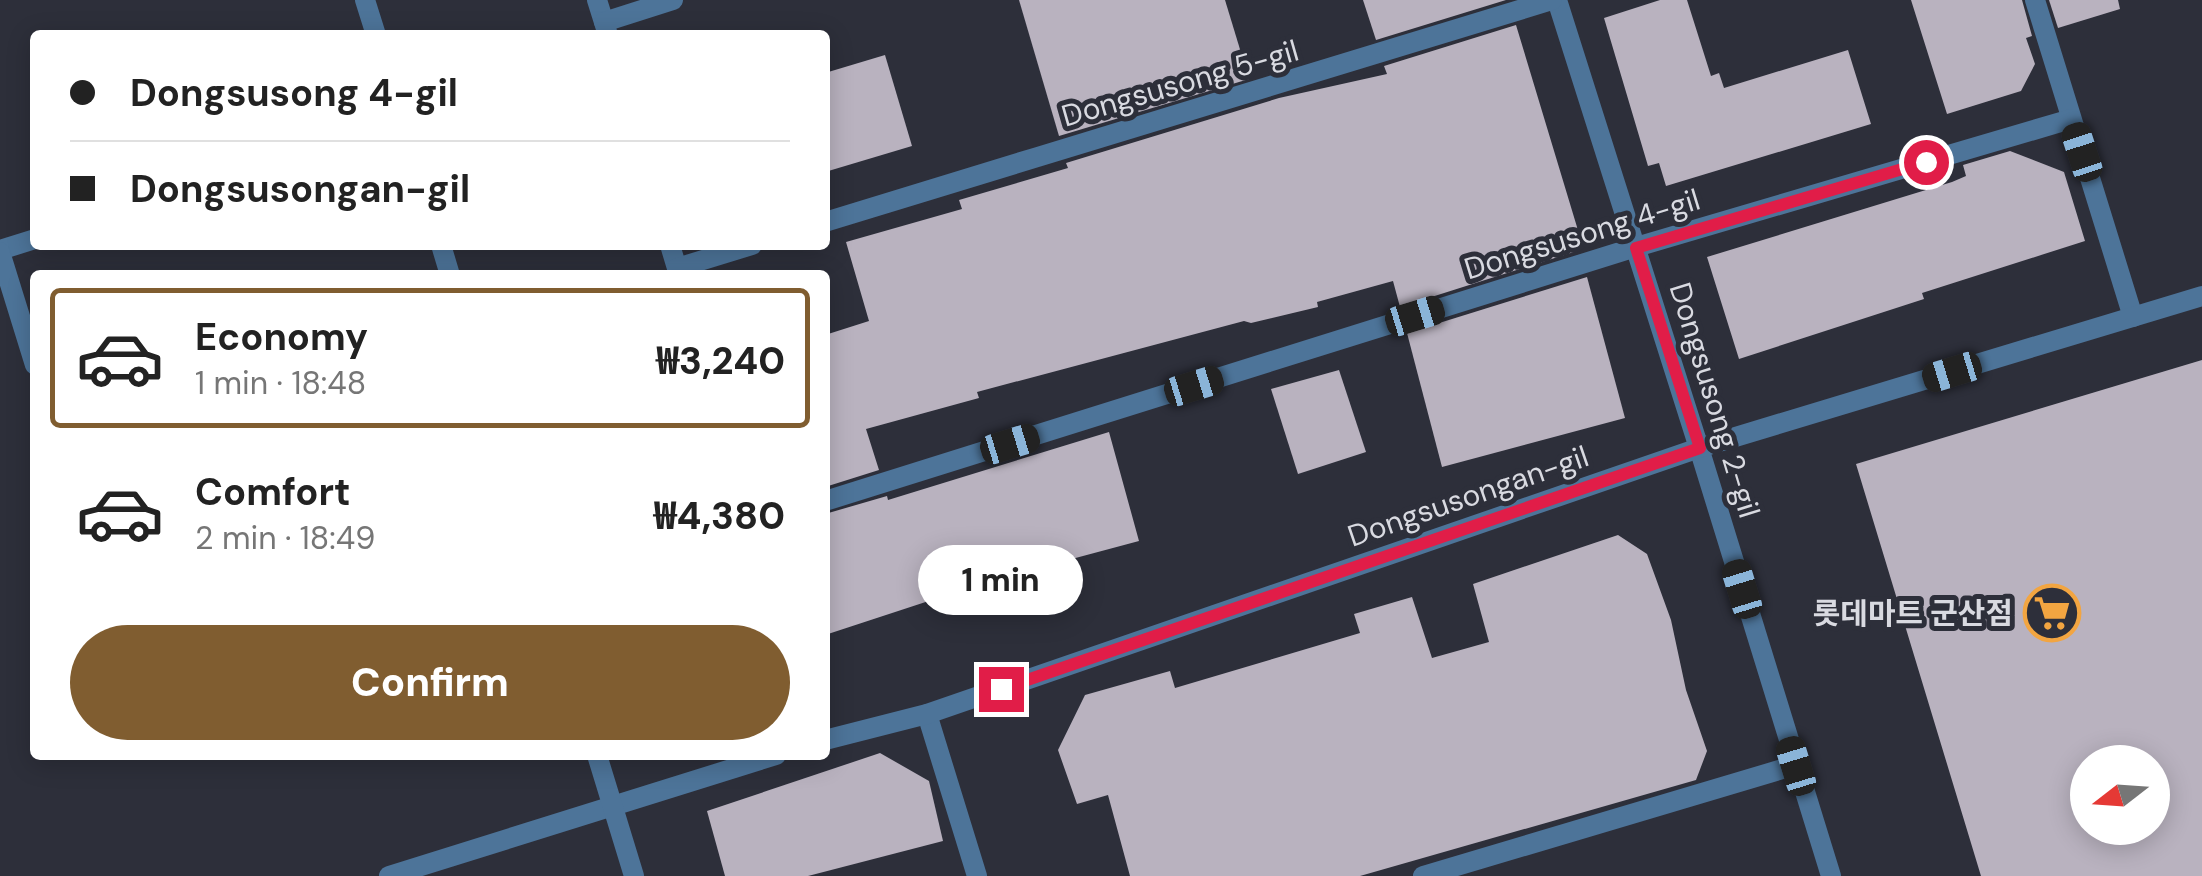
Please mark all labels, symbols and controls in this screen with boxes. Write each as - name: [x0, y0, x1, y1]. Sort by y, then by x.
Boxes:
- street label: Dongsusong 5-gil: [1057, 31, 1303, 135]
- text: Dongsusong 4-gil: [130, 68, 458, 118]
- car: [2058, 119, 2106, 185]
- route start: [1904, 140, 1949, 185]
- text: Dongsusongan-gil: [130, 164, 470, 214]
- street label: Dongsusong 4-gil: [1459, 180, 1705, 288]
- street label: Dongsusong 2-gil: [1661, 278, 1769, 522]
- car: [1382, 293, 1448, 339]
- text: Economy: [195, 312, 368, 362]
- icon: car: [75, 313, 165, 403]
- text: ₩3,240: [656, 336, 785, 386]
- car: [1919, 349, 1985, 395]
- text: 1 min · 18:48: [195, 362, 366, 404]
- car: [1161, 363, 1227, 409]
- car: [977, 421, 1043, 467]
- street label: Dongsusongan-gil: [1343, 437, 1593, 555]
- text: Comfort: [195, 467, 351, 517]
- icon: car: [75, 468, 165, 558]
- text: ₩4,380: [654, 491, 785, 541]
- text: 2 min · 18:49: [195, 517, 375, 559]
- callout: 1 min: [918, 544, 1084, 614]
- car: [1719, 556, 1765, 622]
- text: 1 min: [961, 559, 1040, 601]
- supermarket icon: 롯데마트 군산점: [2022, 583, 2082, 643]
- place label: 롯데마트 군산점: [1813, 594, 2013, 633]
- button: Confirm: [70, 625, 790, 740]
- route end: [979, 667, 1024, 712]
- car: [1773, 733, 1819, 799]
- north arrow: [2070, 745, 2170, 845]
- map controls: [2070, 745, 2170, 845]

